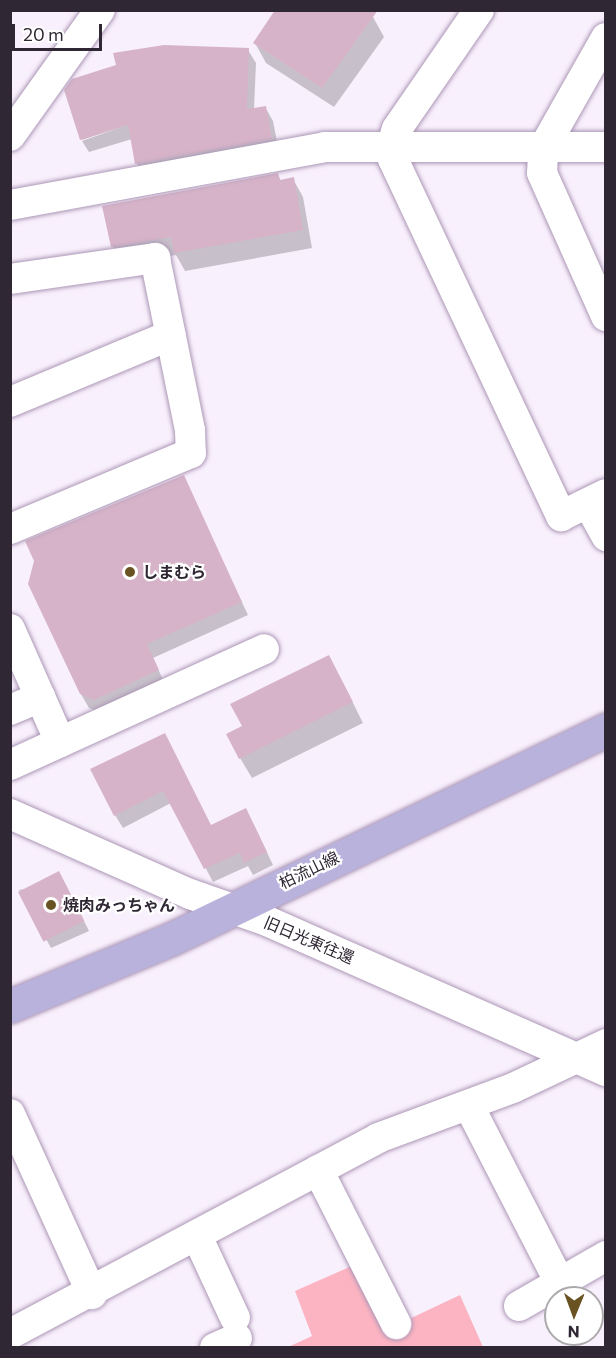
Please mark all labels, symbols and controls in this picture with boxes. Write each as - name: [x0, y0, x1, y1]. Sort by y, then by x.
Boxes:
- scale bar: [15, 12, 105, 50]
- text: 20 m: [23, 23, 64, 45]
- place label: しまむら: [142, 562, 206, 582]
- marker: しまむら: [123, 565, 137, 579]
- street label: 柏流山線: [276, 847, 342, 893]
- place label: 焼肉みっちゃん: [63, 895, 175, 915]
- marker: 焼肉みっちゃん: [44, 898, 58, 912]
- street label: 旧日光東往還: [261, 912, 357, 968]
- north arrow: [544, 1286, 604, 1346]
- text: N: [568, 1323, 580, 1342]

